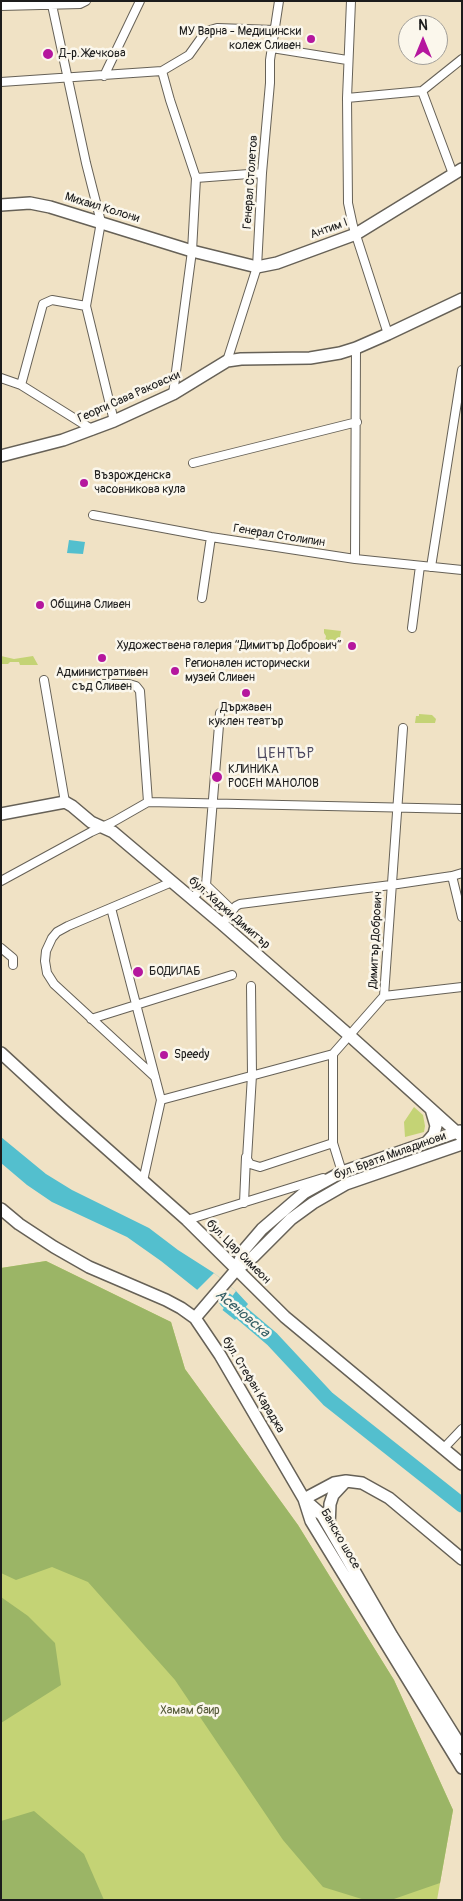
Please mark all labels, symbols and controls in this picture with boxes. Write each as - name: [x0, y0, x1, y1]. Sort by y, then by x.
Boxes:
- north arrow: [398, 15, 448, 65]
- text: N: [418, 17, 428, 34]
- place label: МУ Варна - Медицински колеж Сливен: [179, 25, 301, 53]
- marker: МУ Варна - Медицински колеж Сливен: [305, 33, 317, 45]
- marker: Д-р. Жечкова: [41, 47, 55, 61]
- place label: Д-р. Жечкова: [59, 47, 126, 61]
- street label: Генерал Столетов: [241, 135, 261, 229]
- street label: Михаил Колони: [63, 190, 141, 226]
- street label: Антим I: [308, 216, 350, 242]
- street label: Георги Сава Раковски: [76, 368, 182, 426]
- place label: Възрожденска часовникова кула: [94, 469, 185, 497]
- marker: Възрожденска часовникова кула: [78, 477, 90, 489]
- street label: Генерал Столипин: [232, 522, 326, 550]
- place label: Община Сливен: [50, 598, 131, 612]
- marker: Община Сливен: [34, 599, 46, 611]
- place label: Художествена галерия ”Димитър Добрович“: [117, 639, 342, 653]
- marker: Художествена галерия ”Димитър Добрович“: [346, 640, 358, 652]
- marker: Административен съд Сливен: [96, 652, 108, 664]
- place label: Регионален исторически музей Сливен: [185, 657, 309, 685]
- marker: Регионален исторически музей Сливен: [169, 665, 181, 677]
- place label: Административен съд Сливен: [56, 666, 148, 694]
- marker: Държавен куклен театър: [240, 687, 252, 699]
- place label: Държавен куклен театър: [209, 701, 283, 729]
- district label: ЦЕНТЪР: [257, 746, 315, 762]
- place label: КЛИНИКА РОСЕН МАНОЛОВ: [228, 763, 319, 791]
- marker: КЛИНИКА РОСЕН МАНОЛОВ: [210, 770, 224, 784]
- street label: бул. Хаджи Димитър: [185, 874, 273, 952]
- street label: Димитър Добрович: [366, 891, 386, 989]
- marker: БОДИЛАБ: [131, 965, 145, 979]
- place label: БОДИЛАБ: [149, 965, 200, 979]
- place label: Speedy: [174, 1048, 209, 1062]
- marker: Speedy: [158, 1049, 170, 1061]
- street label: бул. Братя Миладинови: [332, 1129, 448, 1183]
- street label: бул. Цар Симеон: [203, 1217, 273, 1287]
- water label: Асеновска: [212, 1287, 272, 1341]
- street label: бул. Стефан Караджа: [219, 1334, 287, 1436]
- street label: Банско шосе: [317, 1506, 363, 1572]
- park label: Хамам баир: [160, 1704, 220, 1718]

